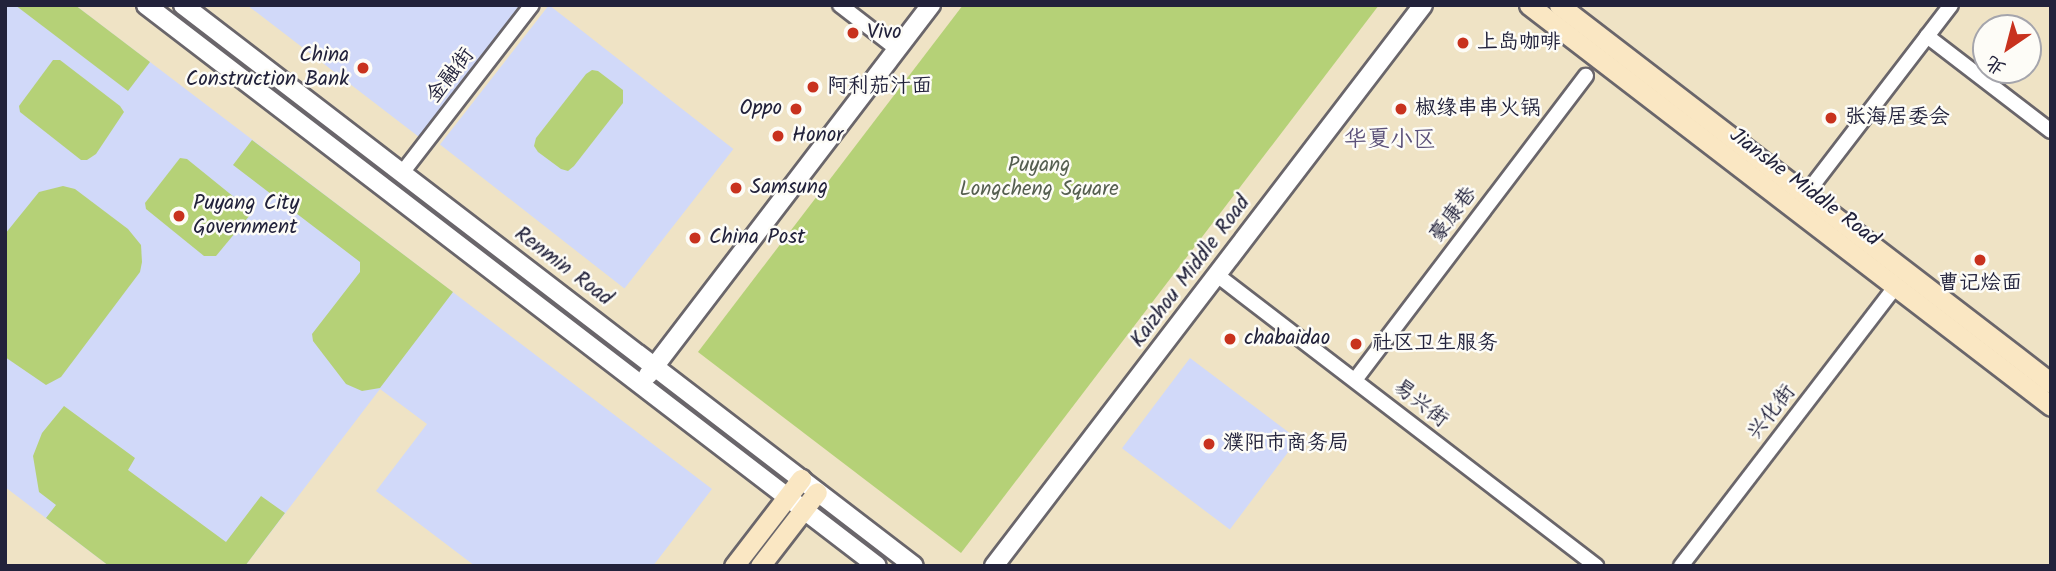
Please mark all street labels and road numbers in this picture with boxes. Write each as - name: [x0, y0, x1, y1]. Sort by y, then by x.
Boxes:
- street label: 金融街: [422, 43, 480, 109]
- street label: Jianshe Middle Road: [1724, 123, 1884, 253]
- street label: 豪康巷: [1425, 182, 1483, 248]
- street label: Kaizhou Middle Road: [1126, 191, 1256, 353]
- street label: Renmin Road: [509, 222, 617, 312]
- street label: 易兴街: [1387, 375, 1453, 433]
- street label: 兴化街: [1743, 380, 1801, 446]

